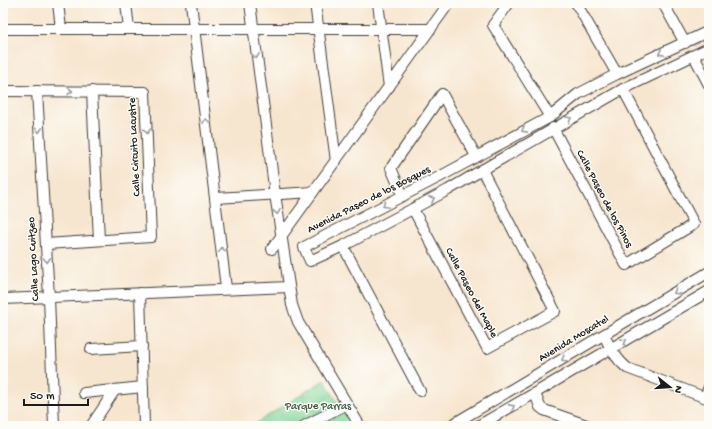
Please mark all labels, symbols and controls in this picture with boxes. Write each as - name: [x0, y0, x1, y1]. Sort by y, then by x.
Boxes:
- one-way arrow: [658, 49, 665, 57]
- one-way arrow: [252, 53, 261, 59]
- one-way arrow: [67, 87, 73, 95]
- street label: Calle Circuito Lacustre: [126, 97, 144, 197]
- one-way arrow: [202, 117, 211, 124]
- one-way arrow: [565, 117, 572, 124]
- one-way arrow: [521, 126, 528, 133]
- one-way arrow: [35, 127, 44, 133]
- one-way arrow: [142, 128, 151, 134]
- street label: Calle Paseo de los Pinos: [573, 148, 635, 250]
- street label: Avenida Paseo de los Bosques: [306, 163, 433, 236]
- one-way arrow: [428, 196, 436, 204]
- one-way arrow: [382, 200, 389, 208]
- one-way arrow: [273, 209, 281, 215]
- street label: Calle Lago Cuitzeo: [26, 216, 42, 301]
- street label: Calle Paseo del Maple: [442, 246, 500, 340]
- one-way arrow: [217, 247, 226, 253]
- one-way arrow: [42, 257, 51, 263]
- one-way arrow: [673, 288, 680, 295]
- street label: Avenida Moscatel: [537, 313, 612, 365]
- one-way arrow: [620, 339, 627, 346]
- one-way arrow: [561, 354, 568, 361]
- north arrow: [650, 367, 690, 407]
- scale bar: [24, 381, 88, 407]
- text: N: [671, 384, 684, 395]
- text: 50 m: [30, 390, 55, 404]
- park label: Parque Parras: [284, 401, 352, 413]
- one-way arrow: [507, 404, 515, 411]

